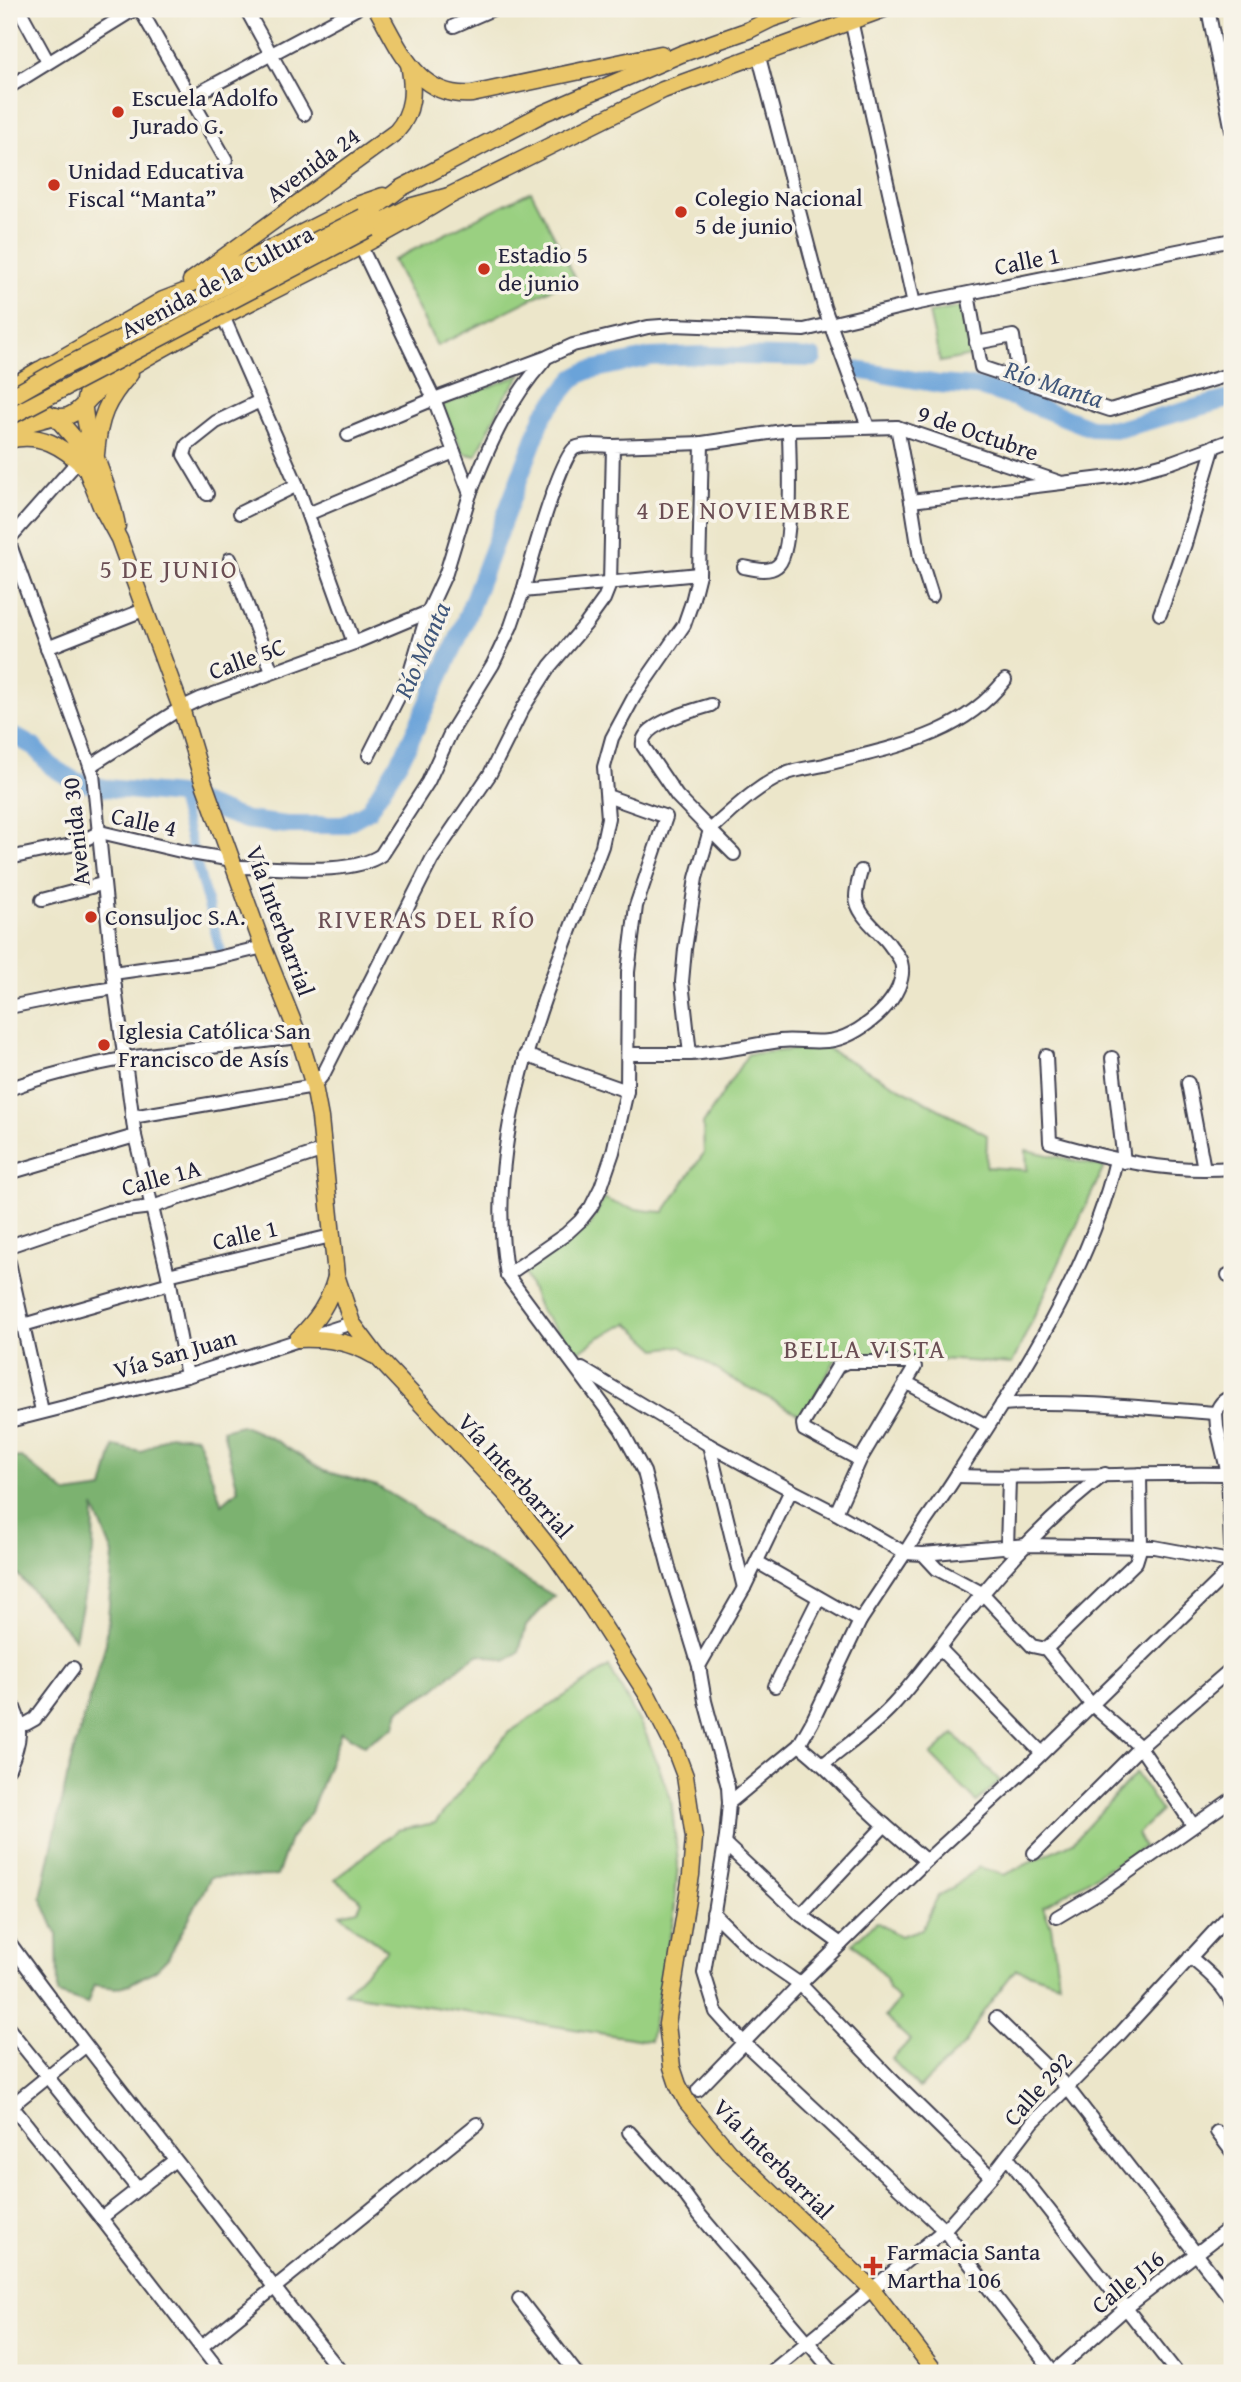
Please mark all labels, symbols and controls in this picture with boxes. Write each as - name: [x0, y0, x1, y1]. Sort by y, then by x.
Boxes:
- place label: Escuela Adolfo Jurado G.: [129, 80, 278, 143]
- marker: Escuela Adolfo Jurado G.: [110, 104, 126, 120]
- street label: Avenida 24: [258, 118, 367, 211]
- place label: Unidad Educativa Fiscal “Manta”: [68, 153, 245, 216]
- marker: Unidad Educativa Fiscal “Manta”: [46, 177, 62, 193]
- place label: Colegio Nacional 5 de junio: [695, 180, 863, 243]
- marker: Colegio Nacional 5 de junio: [673, 204, 689, 220]
- street label: Avenida de la Cultura: [114, 216, 320, 347]
- place label: Estadio 5 de junio: [498, 237, 588, 300]
- street label: Calle 1: [991, 237, 1063, 284]
- marker: Estadio 5 de junio: [476, 261, 492, 277]
- water label: Río Manta: [999, 349, 1109, 418]
- street label: 9 de Octubre: [913, 395, 1043, 470]
- district label: 4 DE NOVIEMBRE: [636, 490, 852, 529]
- district label: 5 DE JUNIO: [99, 549, 239, 588]
- water label: Río Manta: [383, 595, 460, 705]
- street label: Calle 5C: [204, 629, 290, 688]
- street label: Avenida 30: [52, 776, 99, 888]
- street label: Calle 4: [108, 798, 180, 845]
- street label: Vía Interbarrial: [237, 841, 324, 1001]
- place label: Consuljoc S.A.: [105, 899, 246, 934]
- district label: RIVERAS DEL RÍO: [318, 899, 536, 938]
- marker: Consuljoc S.A.: [83, 909, 99, 925]
- place label: Iglesia Católica San Francisco de Asís: [118, 1013, 311, 1076]
- marker: Iglesia Católica San Francisco de Asís: [96, 1037, 112, 1053]
- street label: Calle 1A: [117, 1150, 205, 1205]
- street label: Calle 1: [209, 1210, 281, 1259]
- street label: Vía San Juan: [109, 1319, 241, 1388]
- district label: BELLA VISTA: [783, 1329, 947, 1368]
- street label: Vía Interbarrial: [450, 1405, 581, 1546]
- street label: Calle 292: [995, 2044, 1080, 2133]
- street label: Vía Interbarrial: [705, 2090, 842, 2227]
- place label: Farmacia Santa Martha 106: [887, 2234, 1041, 2297]
- street label: Calle J16: [1084, 2241, 1172, 2322]
- marker: Farmacia Santa Martha 106: [865, 2258, 881, 2274]

